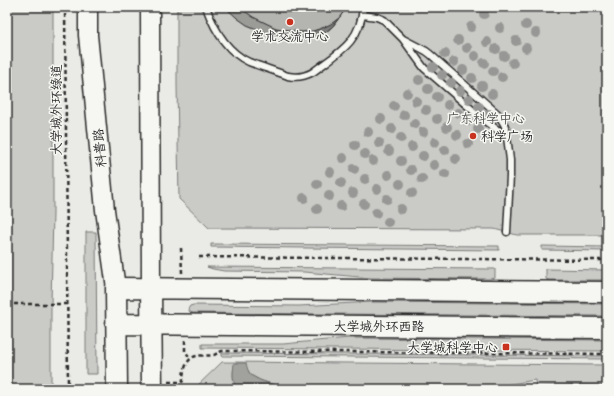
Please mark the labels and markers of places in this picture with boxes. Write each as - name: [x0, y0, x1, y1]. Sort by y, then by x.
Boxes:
- marker: 学术交流中心: [285, 17, 295, 27]
- place label: 学术交流中心: [251, 29, 329, 46]
- place label: 科学广场: [481, 129, 533, 146]
- marker: 科学广场: [468, 131, 478, 141]
- place label: 大学城科学中心: [407, 340, 498, 357]
- marker: 大学城科学中心: [501, 342, 511, 352]

